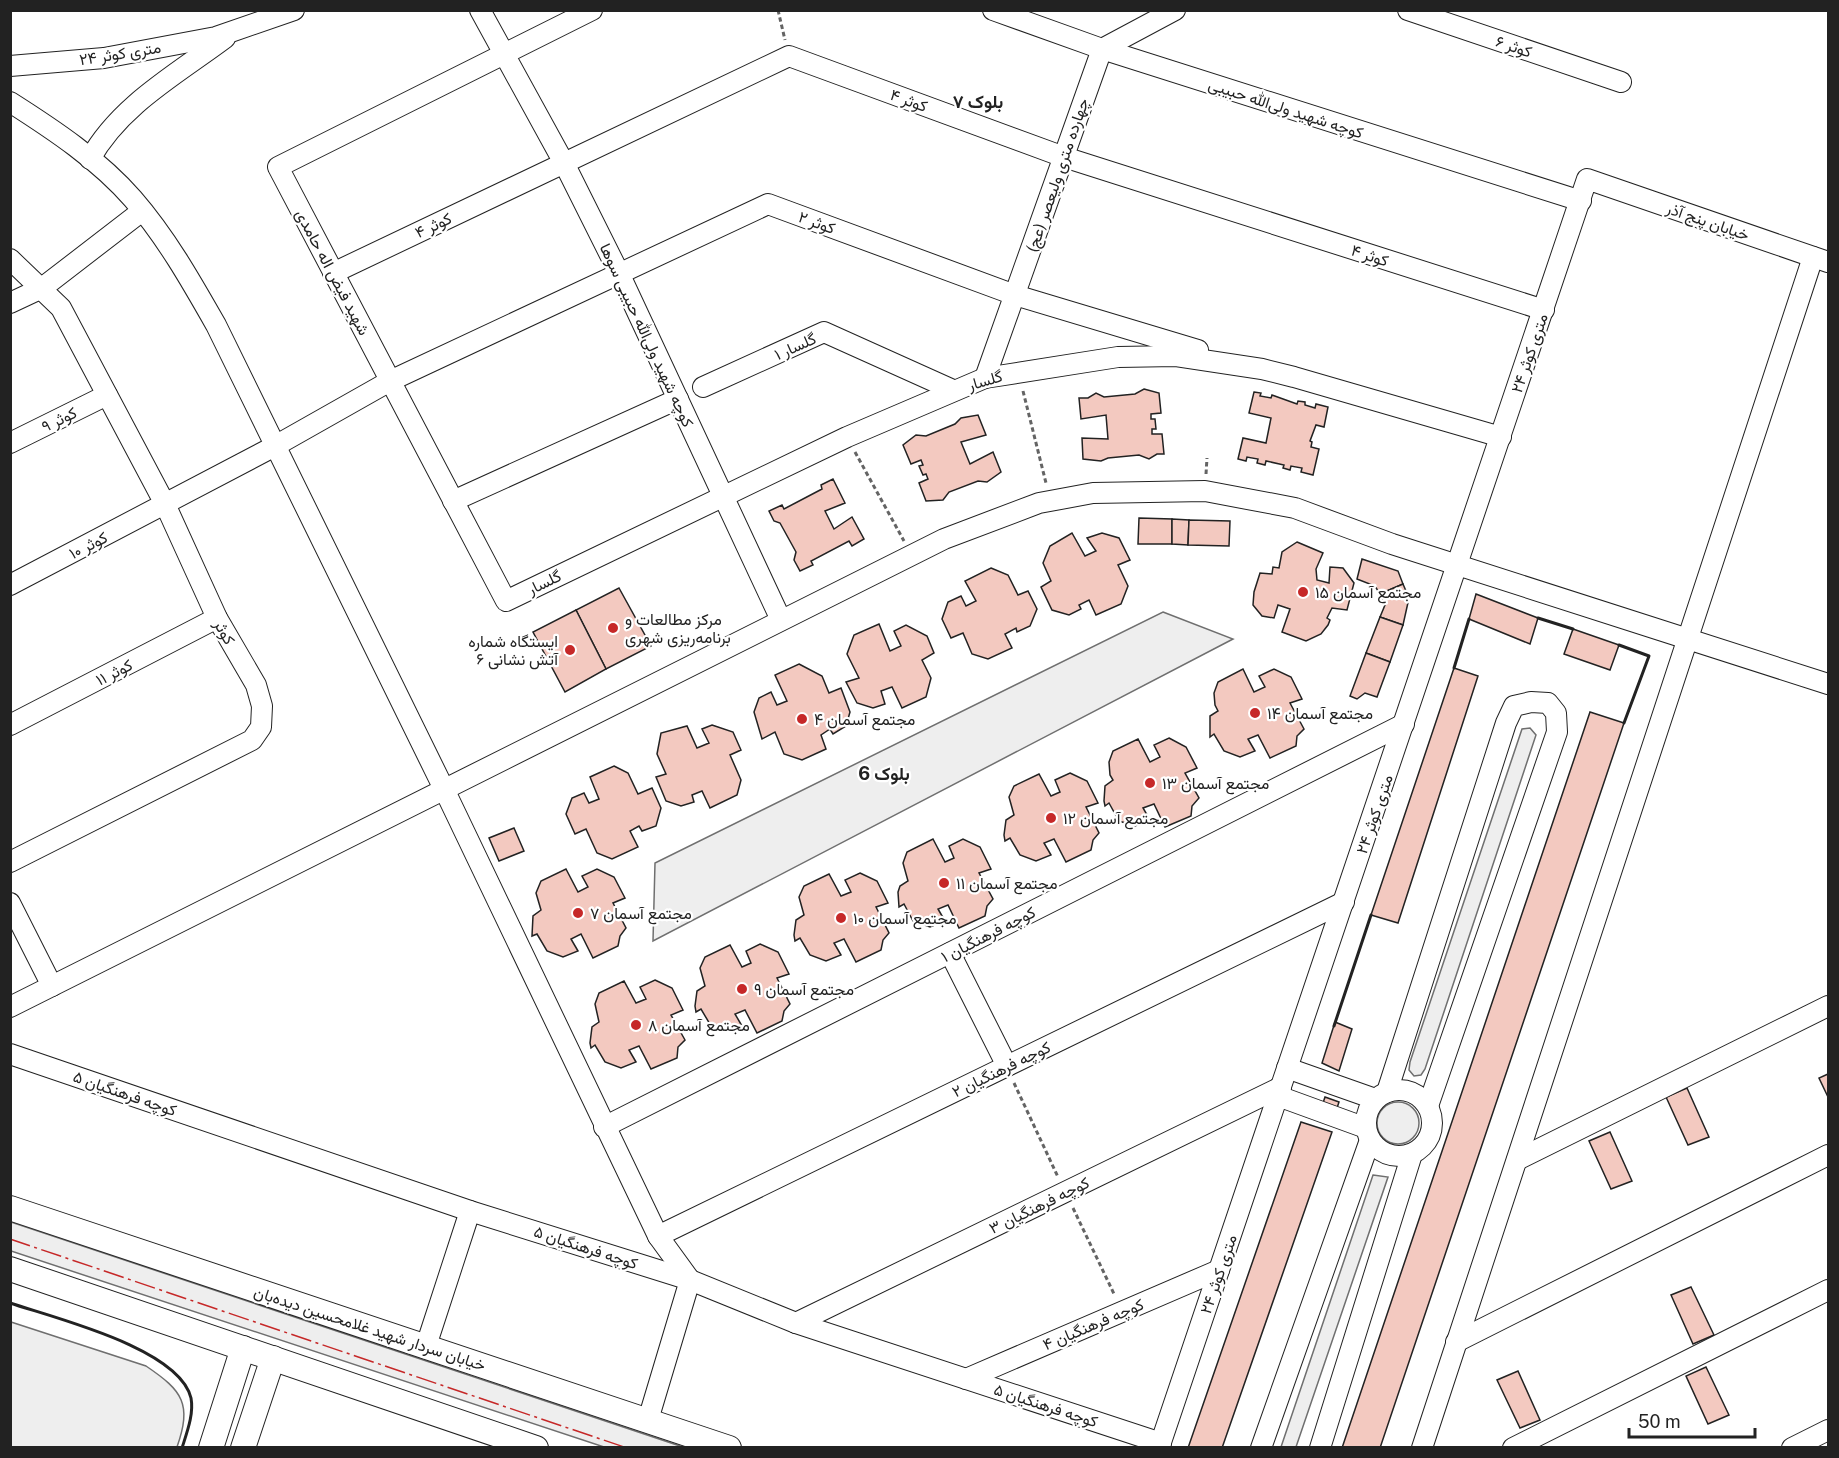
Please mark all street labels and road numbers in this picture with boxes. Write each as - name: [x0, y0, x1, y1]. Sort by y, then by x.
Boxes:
- street label: کوثر ۶: [1493, 31, 1534, 62]
- street label: ۲۴ متری کوثر: [78, 38, 162, 70]
- street label: کوچه شهید ولی‌الله حبیبی: [1205, 74, 1366, 144]
- street label: کوثر ۴: [887, 85, 930, 117]
- street label: چهارده متری ولیعصر (عج): [1022, 96, 1095, 255]
- street label: خیابان پنج آذر: [1662, 198, 1752, 247]
- street label: شهید فیض اله حامدی: [290, 206, 374, 339]
- street label: کوثر ۲: [796, 207, 838, 239]
- street label: کوثر ۴: [412, 209, 455, 243]
- street label: کوچه شهید ولی‌الله حبیبی سوها: [594, 240, 698, 431]
- street label: کوثر ۴: [1348, 241, 1391, 271]
- street label: ۲۴ متری کوثر: [1507, 311, 1553, 396]
- street label: گلسار ۱: [771, 329, 820, 365]
- street label: گلسار: [965, 366, 1005, 396]
- street label: کوثر ۹: [38, 403, 80, 437]
- street label: کوثر ۱۰: [66, 528, 111, 564]
- street label: گلسار: [523, 566, 565, 600]
- street label: کوثر: [209, 616, 239, 648]
- street label: کوثر ۱۱: [93, 655, 136, 691]
- street label: ۲۴ متری کوثر: [1352, 772, 1398, 857]
- street label: کوچه فرهنگیان ۱: [938, 903, 1040, 968]
- street label: کوچه فرهنگیان ۲: [949, 1037, 1054, 1103]
- street label: کوچه فرهنگیان ۵: [70, 1067, 179, 1122]
- street label: کوچه فرهنگیان ۳: [986, 1173, 1093, 1240]
- street label: کوچه فرهنگیان ۵: [531, 1222, 640, 1275]
- street label: ۲۴ متری کوثر: [1196, 1232, 1242, 1317]
- street label: خیابان سردار شهید غلامحسین دیده‌بان: [251, 1282, 488, 1376]
- street label: کوچه فرهنگیان ۴: [1040, 1295, 1147, 1356]
- street label: کوچه فرهنگیان ۵: [991, 1380, 1100, 1433]

